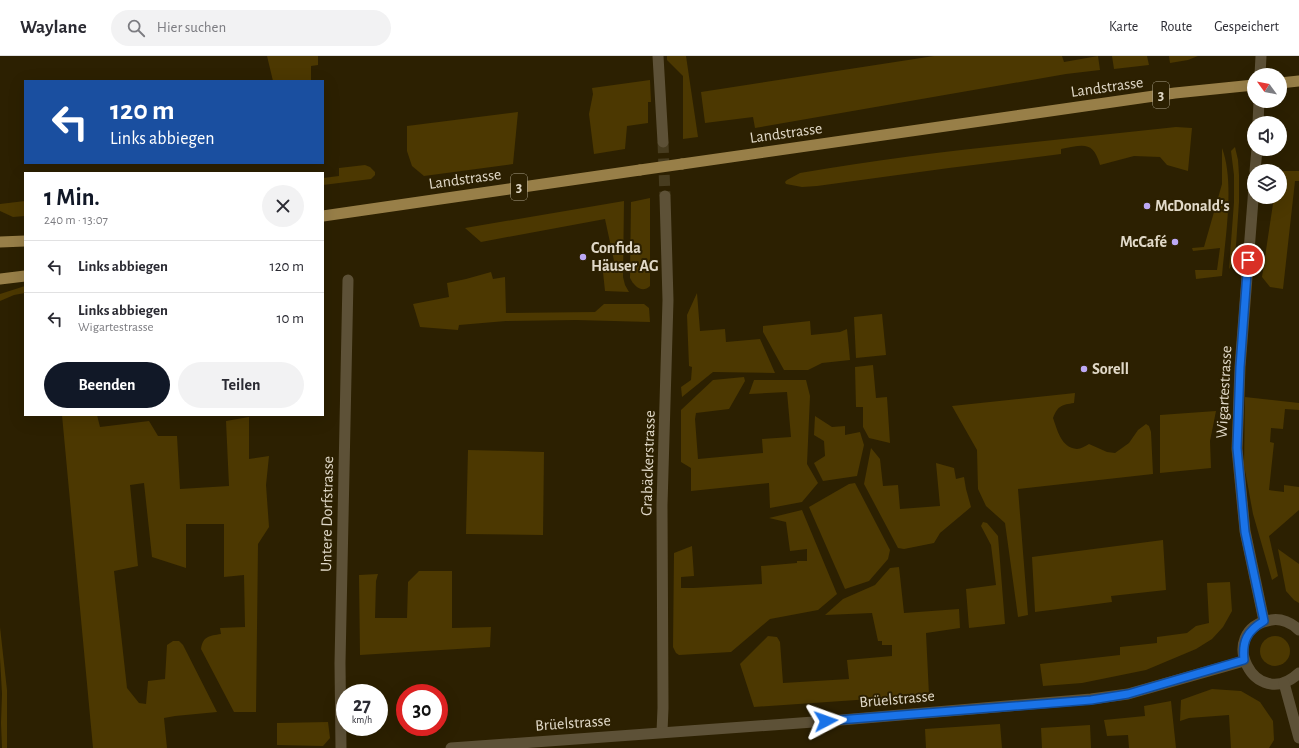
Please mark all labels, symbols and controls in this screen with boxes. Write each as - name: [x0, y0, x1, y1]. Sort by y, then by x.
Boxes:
- search box: [111, 10, 391, 46]
- icon: search: [125, 17, 147, 39]
- text: Waylane: [20, 18, 87, 37]
- text: Hier suchen: [157, 20, 226, 35]
- text: Karte: [1109, 20, 1138, 34]
- text: Route: [1160, 20, 1192, 34]
- text: Gespeichert: [1214, 20, 1279, 34]
- north arrow: [1247, 68, 1287, 108]
- map controls: [1247, 68, 1287, 204]
- street label: Landstrasse: [1070, 74, 1144, 100]
- road number: 3: [1153, 82, 1169, 108]
- icon: left: [44, 96, 96, 148]
- text: 120 m: [110, 97, 175, 125]
- button: sound: [1247, 116, 1287, 156]
- street label: Landstrasse: [749, 120, 823, 146]
- text: Links abbiegen: [110, 130, 215, 148]
- button: layers: [1247, 164, 1287, 204]
- street label: Landstrasse: [428, 166, 502, 192]
- road number: 3: [511, 174, 527, 200]
- button: close: [262, 185, 304, 227]
- text: 1 Min.: [44, 186, 100, 210]
- place label: McDonald's: [1155, 198, 1230, 214]
- marker: McDonald's: [1142, 201, 1152, 211]
- text: 240 m · 13:07: [44, 214, 108, 227]
- place label: McCafé: [1120, 234, 1167, 250]
- marker: McCafé: [1170, 237, 1180, 247]
- place label: Confida Häuser AG: [591, 240, 659, 274]
- pin: [1231, 243, 1265, 277]
- icon: arrive: [1237, 249, 1259, 271]
- marker: Confida Häuser AG: [578, 252, 588, 262]
- icon: left: [44, 256, 66, 278]
- text: Links abbiegen: [78, 259, 168, 274]
- text: 120 m: [270, 259, 304, 274]
- text: Links abbiegen: [78, 303, 168, 318]
- icon: left: [44, 308, 66, 330]
- text: 10 m: [276, 311, 304, 326]
- text: Wigartestrasse: [78, 321, 154, 334]
- street label: Wigartestrasse: [1214, 345, 1234, 439]
- place label: Sorell: [1092, 361, 1129, 377]
- button: Beenden: [44, 362, 170, 408]
- button: Teilen: [178, 362, 304, 408]
- marker: Sorell: [1079, 364, 1089, 374]
- street label: Grabäckerstrasse: [638, 410, 658, 516]
- street label: Untere Dorfstrasse: [318, 456, 336, 572]
- speed limit sign: 30: [396, 684, 448, 736]
- street label: Brüelstrasse: [859, 688, 935, 710]
- text: 27: [353, 695, 371, 715]
- position arrow: [805, 700, 847, 742]
- street label: Brüelstrasse: [535, 712, 611, 734]
- text: km/h: [352, 715, 372, 725]

